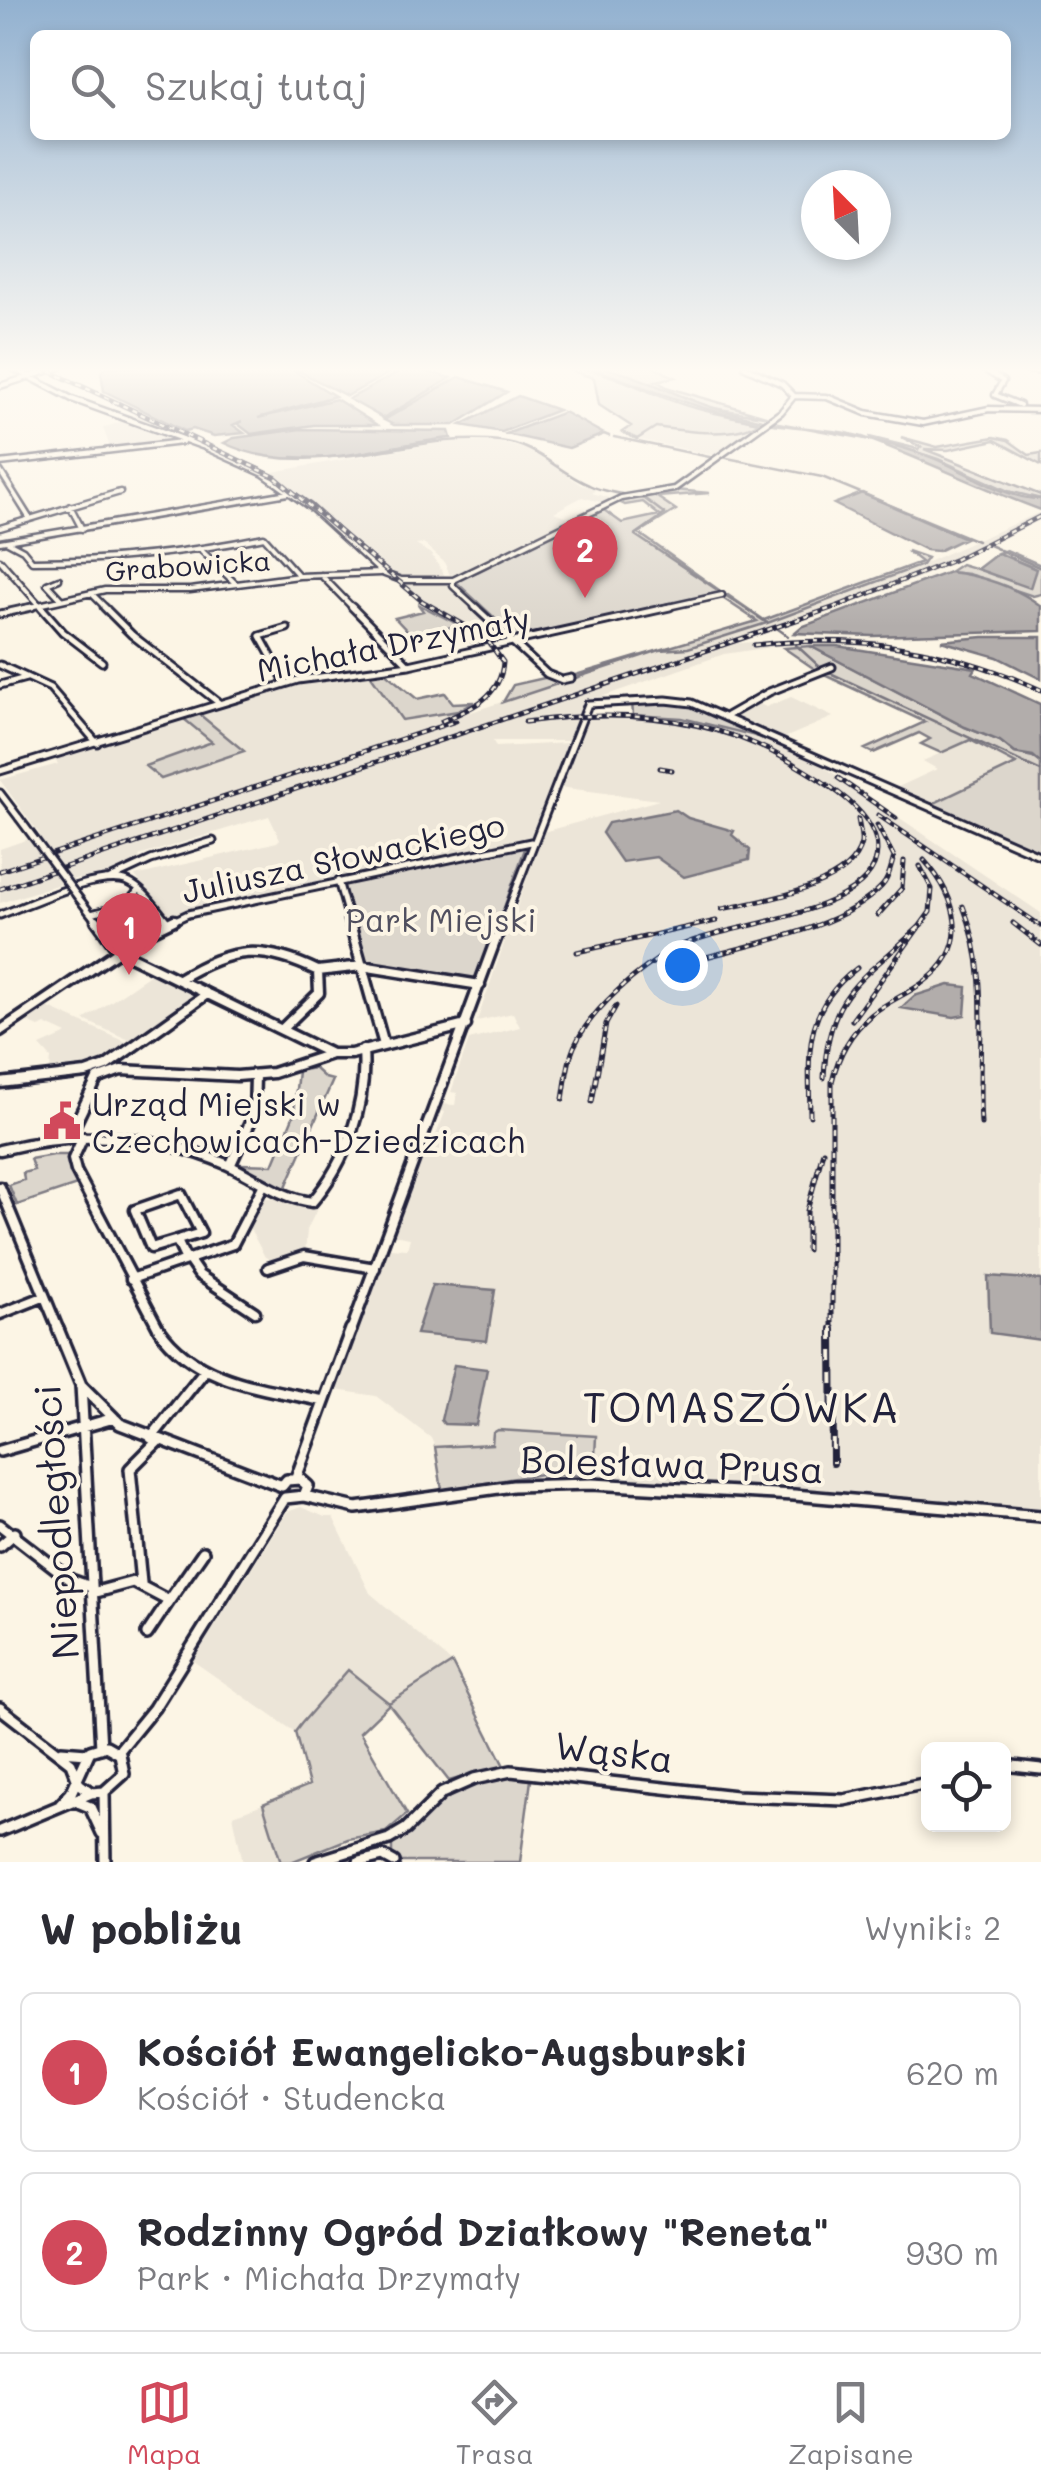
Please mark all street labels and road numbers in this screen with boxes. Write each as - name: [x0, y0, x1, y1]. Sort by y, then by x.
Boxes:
- street label: Grabowicka: [104, 541, 272, 589]
- street label: Michała Drzymały: [253, 596, 533, 691]
- street label: Juliusza Słowackiego: [178, 802, 508, 912]
- street label: Niepodległości: [20, 1383, 91, 1661]
- street label: Bolesława Prusa: [519, 1433, 825, 1493]
- street label: Wąska: [552, 1719, 676, 1783]

